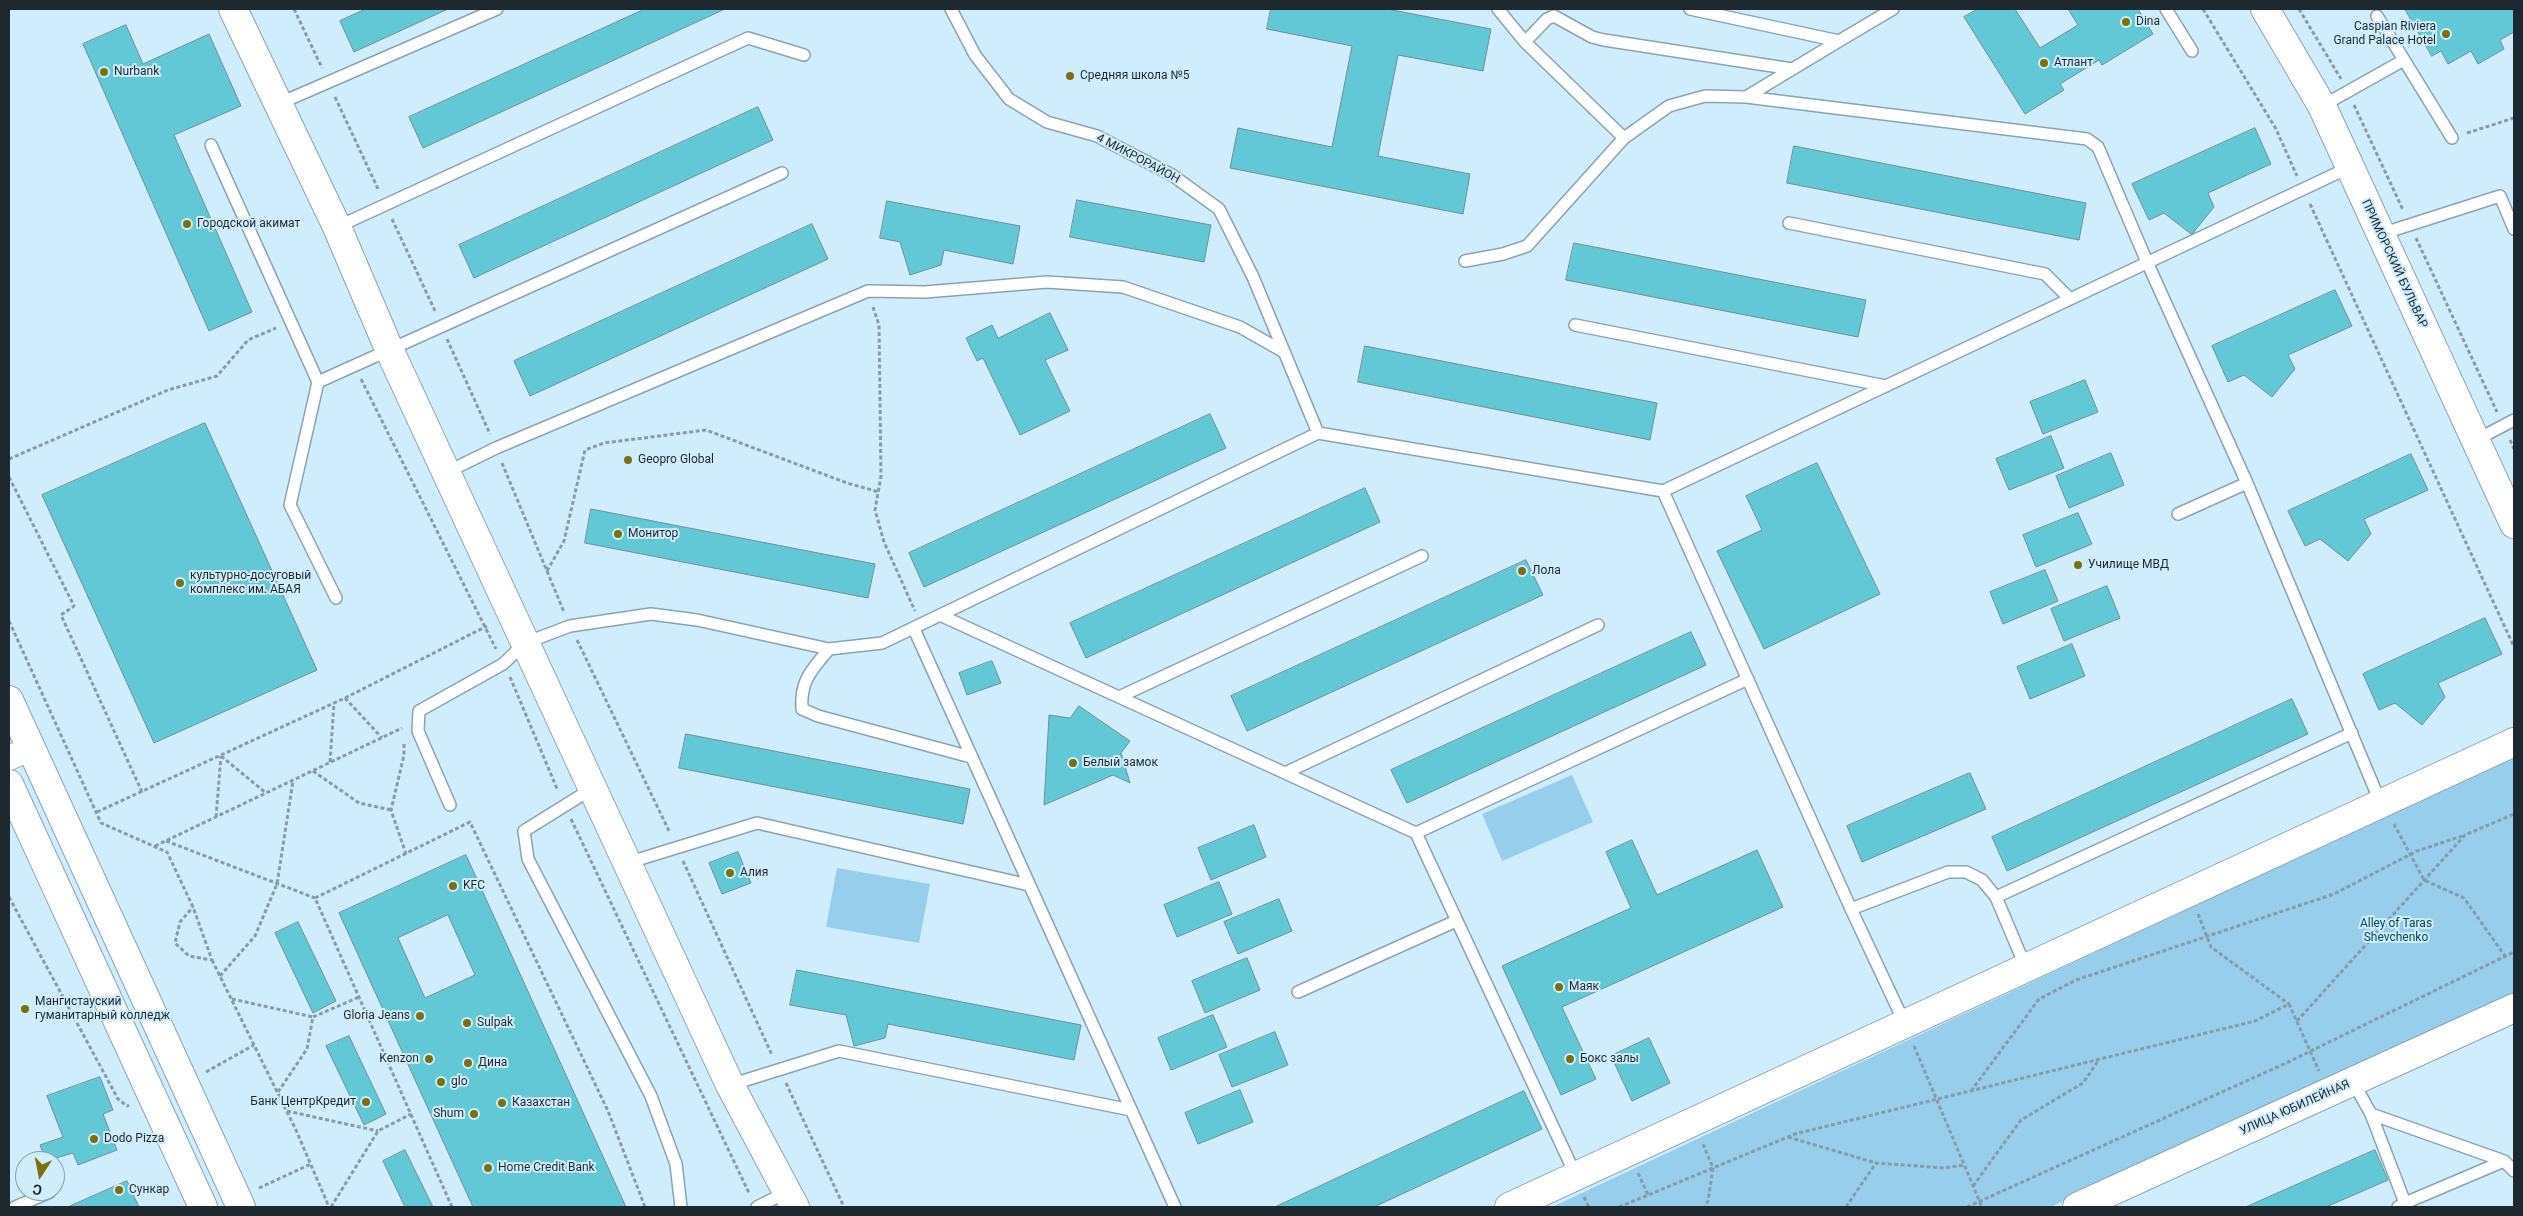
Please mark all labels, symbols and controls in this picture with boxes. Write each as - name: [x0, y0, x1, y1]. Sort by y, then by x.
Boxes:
- place label: Dina: [2136, 15, 2160, 29]
- marker: Dina: [2120, 16, 2132, 28]
- place label: Caspian Riviera Grand Palace Hotel: [2333, 20, 2436, 48]
- marker: Caspian Riviera Grand Palace Hotel: [2440, 28, 2452, 40]
- place label: Атлант: [2054, 56, 2093, 70]
- marker: Атлант: [2038, 57, 2050, 69]
- place label: Nurbank: [114, 65, 159, 79]
- marker: Nurbank: [98, 66, 110, 78]
- place label: Средняя школа №5: [1080, 69, 1190, 83]
- marker: Средняя школа №5: [1064, 70, 1076, 82]
- street label: 4 МИКРОРАЙОН: [1094, 131, 1182, 187]
- street label: ПРИМОРСКИЙ БУЛЬВАР: [2358, 197, 2430, 331]
- place label: Городской акимат: [197, 217, 300, 231]
- marker: Городской акимат: [181, 218, 193, 230]
- place label: Geopro Global: [638, 453, 714, 467]
- marker: Geopro Global: [622, 454, 634, 466]
- place label: Монитор: [628, 527, 678, 541]
- marker: Монитор: [612, 528, 624, 540]
- place label: Училище МВД: [2088, 558, 2169, 572]
- marker: Училище МВД: [2072, 559, 2084, 571]
- place label: Лола: [1532, 564, 1561, 578]
- marker: Лола: [1516, 565, 1528, 577]
- place label: культурно-досуговый комплекс им. АБАЯ: [190, 569, 311, 597]
- marker: культурно-досуговый комплекс им. АБАЯ: [174, 577, 186, 589]
- place label: Белый замок: [1083, 756, 1158, 770]
- marker: Белый замок: [1067, 757, 1079, 769]
- place label: Алия: [740, 866, 768, 880]
- marker: Алия: [724, 867, 736, 879]
- place label: KFC: [463, 879, 485, 893]
- marker: KFC: [447, 880, 459, 892]
- park label: Alley of Taras Shevchenko: [2360, 917, 2432, 945]
- place label: Маяк: [1569, 980, 1599, 994]
- marker: Маяк: [1553, 981, 1565, 993]
- place label: Мангистауский гуманитарный колледж: [35, 995, 170, 1023]
- marker: Мангистауский гуманитарный колледж: [19, 1003, 31, 1015]
- place label: Gloria Jeans: [343, 1009, 410, 1023]
- marker: Gloria Jeans: [414, 1010, 426, 1022]
- place label: Sulpak: [477, 1016, 513, 1030]
- marker: Sulpak: [461, 1017, 473, 1029]
- place label: Kenzon: [379, 1052, 419, 1066]
- place label: Бокс залы: [1580, 1052, 1639, 1066]
- marker: Kenzon: [423, 1053, 435, 1065]
- marker: Бокс залы: [1564, 1053, 1576, 1065]
- place label: Дина: [478, 1056, 507, 1070]
- marker: Дина: [462, 1057, 474, 1069]
- place label: glo: [451, 1075, 468, 1089]
- marker: glo: [435, 1076, 447, 1088]
- street label: УЛИЦА ЮБИЛЕЙНАЯ: [2238, 1077, 2352, 1139]
- place label: Банк ЦентрКредит: [250, 1095, 356, 1109]
- marker: Банк ЦентрКредит: [360, 1096, 372, 1108]
- place label: Казахстан: [512, 1096, 570, 1110]
- marker: Казахстан: [496, 1097, 508, 1109]
- place label: Shum: [433, 1107, 464, 1121]
- marker: Shum: [468, 1108, 480, 1120]
- place label: Dodo Pizza: [104, 1132, 164, 1146]
- marker: Dodo Pizza: [88, 1133, 100, 1145]
- north arrow: [15, 1151, 65, 1201]
- place label: Home Credit Bank: [498, 1161, 595, 1175]
- marker: Home Credit Bank: [482, 1162, 494, 1174]
- text: С: [31, 1181, 43, 1198]
- place label: Сункар: [129, 1183, 169, 1197]
- marker: Сункар: [113, 1184, 125, 1196]

